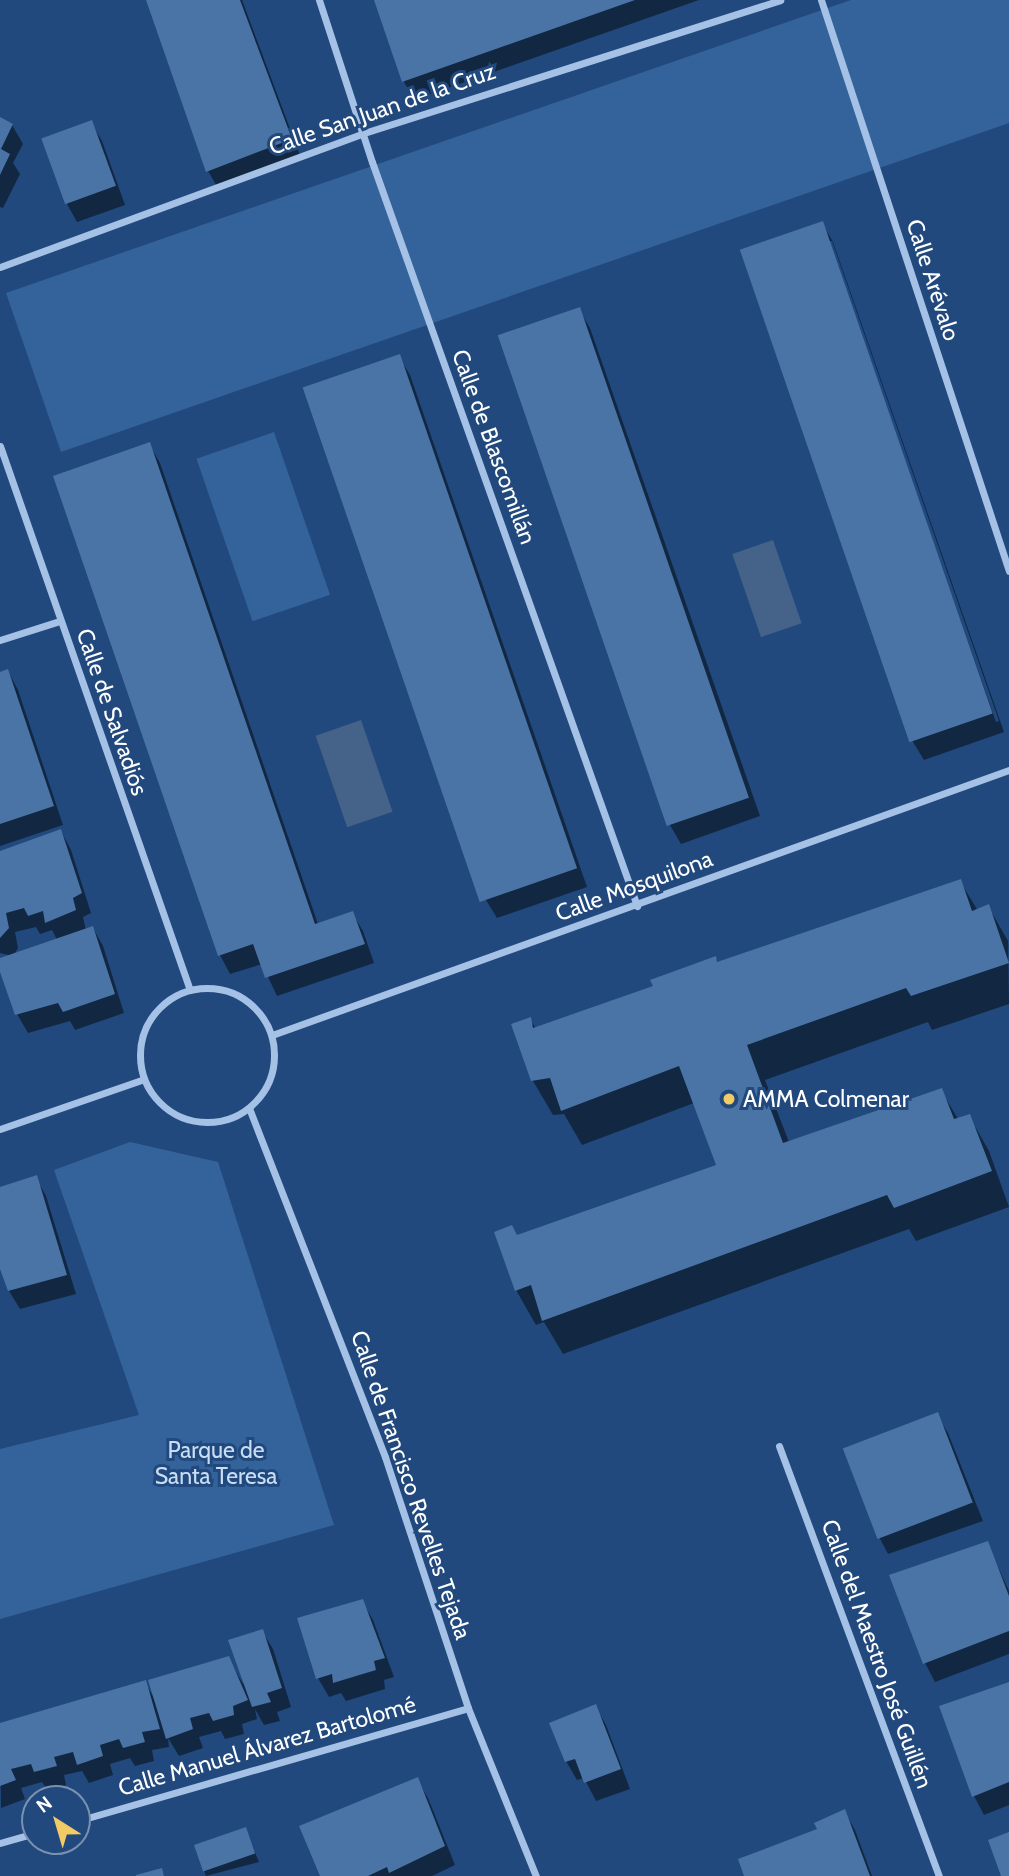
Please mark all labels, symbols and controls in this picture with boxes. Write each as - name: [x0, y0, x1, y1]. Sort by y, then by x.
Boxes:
- street label: Calle San Juan de la Cruz: [265, 57, 499, 161]
- street label: Calle Arévalo: [900, 216, 966, 344]
- street label: Calle de Blascomillán: [446, 346, 542, 548]
- street label: Calle de Salvadiós: [71, 625, 153, 799]
- street label: Calle Mosquilona: [552, 845, 716, 927]
- place label: AMMA Colmenar: [743, 1085, 909, 1113]
- marker: AMMA Colmenar: [721, 1091, 737, 1107]
- street label: Calle de Francisco Revelles Tejada: [345, 1327, 477, 1643]
- park label: Parque de Santa Teresa: [155, 1436, 277, 1490]
- street label: Calle del Maestro José Guillén: [816, 1516, 938, 1792]
- street label: Calle Manuel Álvarez Bartolomé: [115, 1690, 419, 1802]
- north arrow: [21, 1785, 91, 1855]
- text: N: [32, 1791, 57, 1818]

